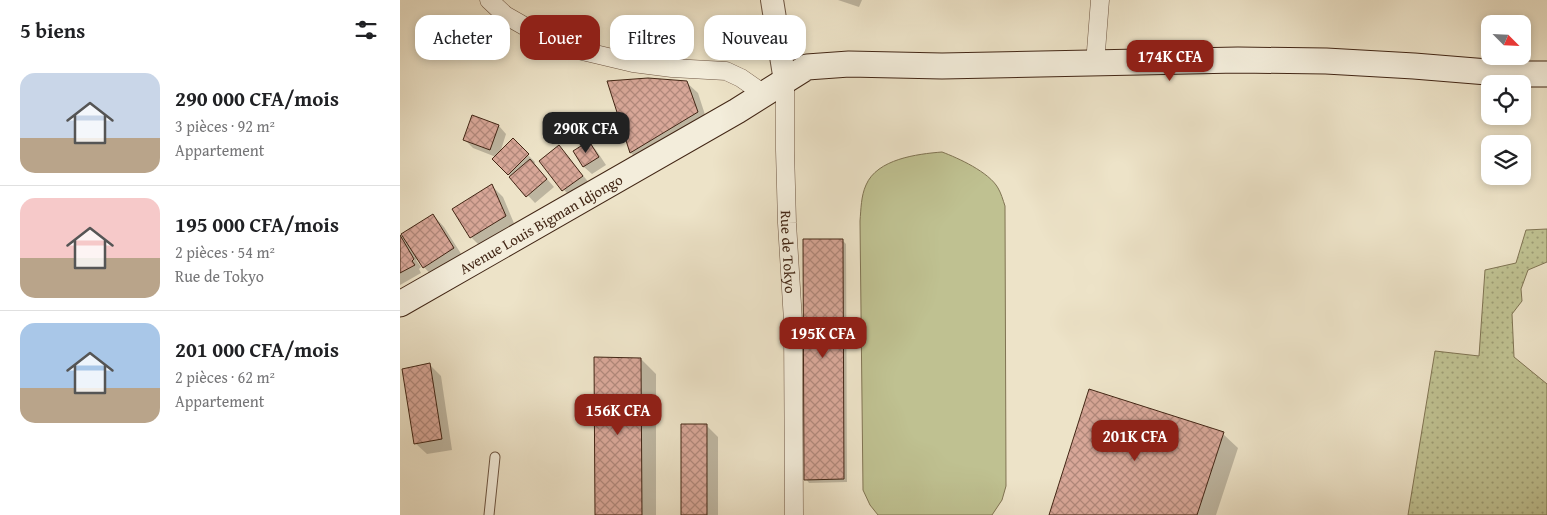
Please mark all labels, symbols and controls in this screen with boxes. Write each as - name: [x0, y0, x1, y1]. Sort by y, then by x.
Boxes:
- text: 5 biens: [20, 15, 85, 46]
- chip: Acheter: [415, 15, 510, 60]
- chip: Louer: [520, 15, 600, 60]
- chip: Filtres: [610, 15, 694, 60]
- chip: Nouveau: [704, 15, 806, 60]
- north arrow: [1481, 15, 1531, 65]
- map controls: [1481, 15, 1531, 185]
- icon: filters: [352, 16, 380, 44]
- pin: 174K CFA: [1118, 39, 1222, 82]
- text: 174K CFA: [1138, 44, 1202, 68]
- button: locate: [1481, 75, 1531, 125]
- text: 290 000 CFA/mois: [175, 83, 339, 114]
- icon: home: [60, 93, 120, 153]
- pin: 290K CFA: [534, 112, 638, 154]
- text: 3 pièces · 92 m²: [175, 114, 275, 138]
- text: 290K CFA: [554, 116, 618, 140]
- button: layers: [1481, 135, 1531, 185]
- text: Appartement: [175, 138, 265, 162]
- street label: Avenue Louis Bigman Idjongo: [455, 168, 626, 279]
- text: 195 000 CFA/mois: [175, 209, 339, 240]
- street label: Rue de Tokyo: [776, 210, 802, 295]
- icon: home: [60, 218, 120, 278]
- text: 2 pièces · 54 m²: [175, 240, 275, 264]
- text: Rue de Tokyo: [175, 264, 264, 288]
- pin: 195K CFA: [771, 316, 875, 359]
- text: 195K CFA: [791, 321, 855, 345]
- text: 201 000 CFA/mois: [175, 334, 339, 365]
- icon: home: [60, 343, 120, 403]
- text: 2 pièces · 62 m²: [175, 365, 275, 389]
- text: Appartement: [175, 389, 265, 413]
- pin: 156K CFA: [566, 394, 670, 436]
- text: 156K CFA: [586, 398, 650, 422]
- pin: 201K CFA: [1083, 420, 1187, 462]
- text: 201K CFA: [1103, 424, 1167, 448]

